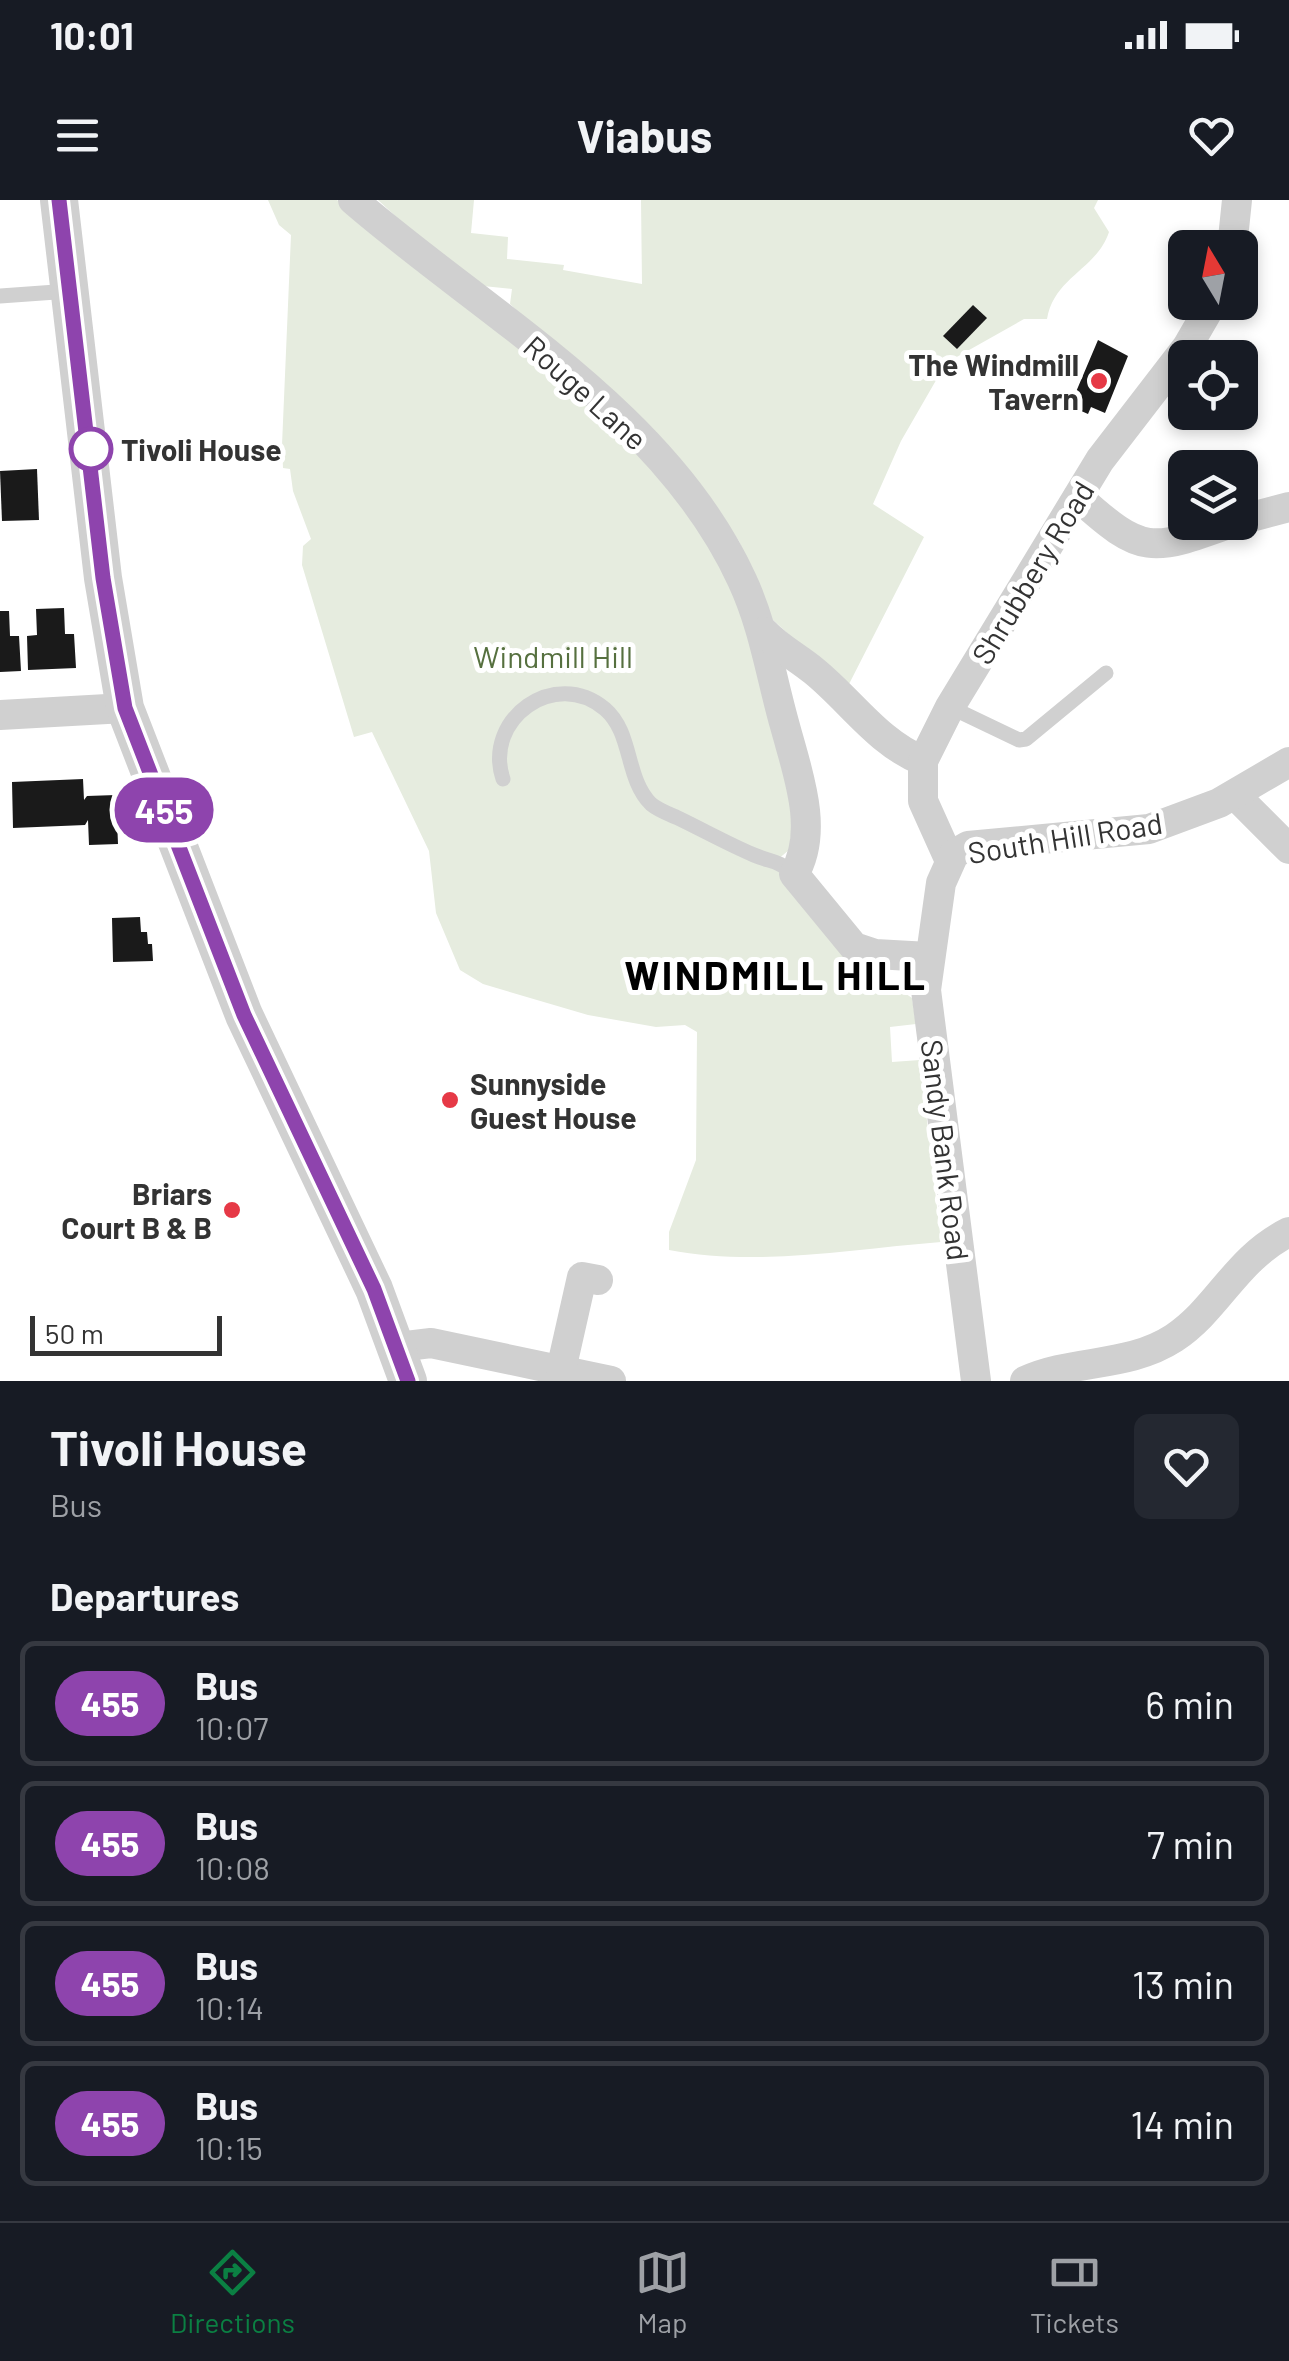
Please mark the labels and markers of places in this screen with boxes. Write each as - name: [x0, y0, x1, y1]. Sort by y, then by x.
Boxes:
- place label: The Windmill Tavern: [908, 346, 1079, 416]
- marker: The Windmill Tavern: [1088, 370, 1110, 392]
- marker: Tivoli House: [70, 428, 112, 470]
- place label: Tivoli House: [121, 431, 282, 467]
- place label: Sunnyside Guest House: [470, 1065, 637, 1135]
- marker: Sunnyside Guest House: [439, 1089, 461, 1111]
- place label: Briars Court B & B: [61, 1175, 212, 1245]
- marker: Briars Court B & B: [221, 1199, 243, 1221]

